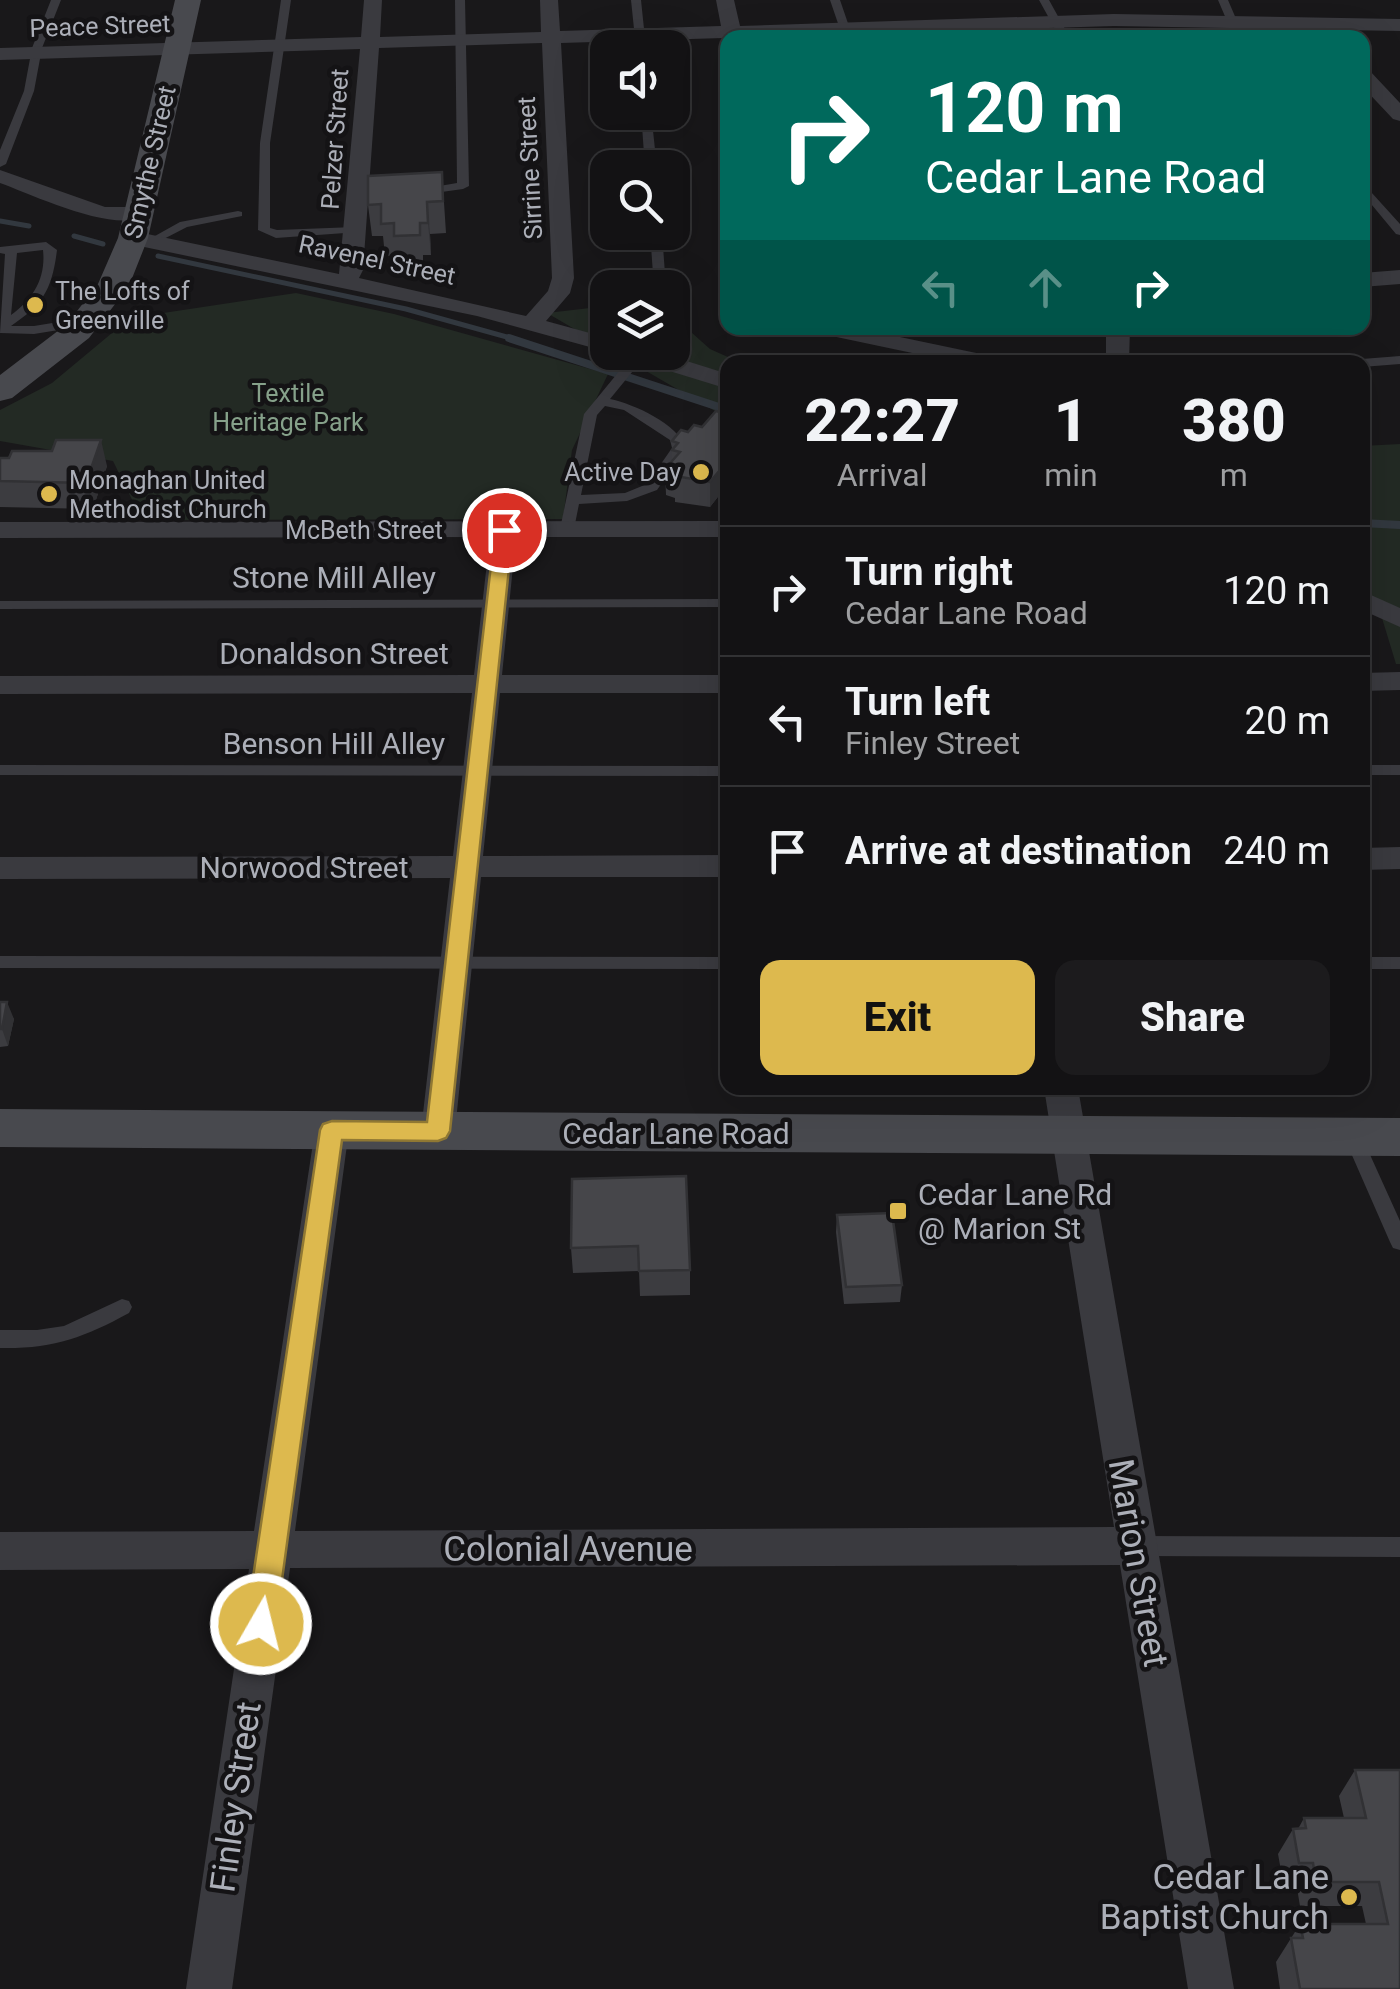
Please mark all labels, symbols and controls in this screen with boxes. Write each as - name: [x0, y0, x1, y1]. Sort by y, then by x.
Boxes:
- street label: Peace Street: [29, 9, 171, 43]
- map controls: [590, 30, 690, 370]
- button: sound: [590, 30, 690, 130]
- text: 120 m: [925, 67, 1124, 149]
- street label: Pelzer Street: [316, 68, 354, 210]
- icon: right: [760, 70, 890, 200]
- street label: Smythe Street: [118, 83, 182, 241]
- street label: Sirrine Street: [512, 96, 548, 240]
- button: search: [590, 150, 690, 250]
- text: Cedar Lane Road: [925, 151, 1266, 204]
- street label: Ravenel Street: [296, 229, 458, 291]
- icon: left: [913, 260, 968, 315]
- icon: ahead: [1018, 260, 1073, 315]
- icon: right: [1123, 260, 1178, 315]
- button: layers: [590, 270, 690, 370]
- place label: The Lofts of Greenville: [55, 277, 190, 335]
- marker: The Lofts of Greenville: [24, 294, 46, 316]
- park label: Textile Heritage Park: [212, 379, 364, 437]
- text: 22:27: [804, 385, 960, 456]
- text: 1: [1054, 385, 1088, 456]
- text: 380: [1182, 385, 1286, 456]
- text: Arrival: [837, 456, 928, 494]
- text: min: [1044, 456, 1098, 494]
- text: m: [1220, 456, 1248, 494]
- place label: Active Day: [564, 458, 681, 487]
- marker: Active Day: [690, 461, 712, 483]
- place label: Monaghan United Methodist Church: [69, 466, 267, 524]
- marker: Monaghan United Methodist Church: [38, 483, 60, 505]
- pin: [462, 488, 547, 573]
- icon: arrive: [477, 503, 532, 558]
- street label: McBeth Street: [285, 516, 443, 545]
- text: Turn right: [845, 550, 1013, 594]
- street label: Stone Mill Alley: [232, 560, 436, 595]
- icon: right: [760, 564, 815, 619]
- text: 120 m: [1223, 569, 1330, 613]
- text: Cedar Lane Road: [845, 594, 1088, 632]
- street label: Donaldson Street: [219, 636, 449, 671]
- text: Turn left: [845, 680, 990, 724]
- icon: left: [760, 694, 815, 749]
- text: 20 m: [1245, 699, 1330, 743]
- text: Finley Street: [845, 724, 1020, 762]
- street label: Benson Hill Alley: [223, 726, 445, 761]
- icon: arrive: [760, 824, 815, 879]
- text: Arrive at destination: [845, 829, 1192, 873]
- text: 240 m: [1223, 829, 1330, 873]
- street label: Norwood Street: [199, 850, 409, 885]
- button: Exit: [760, 960, 1035, 1075]
- button: Share: [1055, 960, 1330, 1075]
- street label: Cedar Lane Road: [562, 1116, 790, 1151]
- place label: Cedar Lane Rd @ Marion St: [918, 1177, 1112, 1246]
- marker: Cedar Lane Rd @ Marion St: [887, 1200, 909, 1222]
- street label: Marion Street: [1100, 1456, 1176, 1670]
- street label: Colonial Avenue: [443, 1529, 693, 1570]
- position arrow: [209, 1572, 313, 1676]
- street label: Finley Street: [202, 1699, 270, 1895]
- place label: Cedar Lane Baptist Church: [1100, 1857, 1329, 1938]
- marker: Cedar Lane Baptist Church: [1338, 1886, 1360, 1908]

